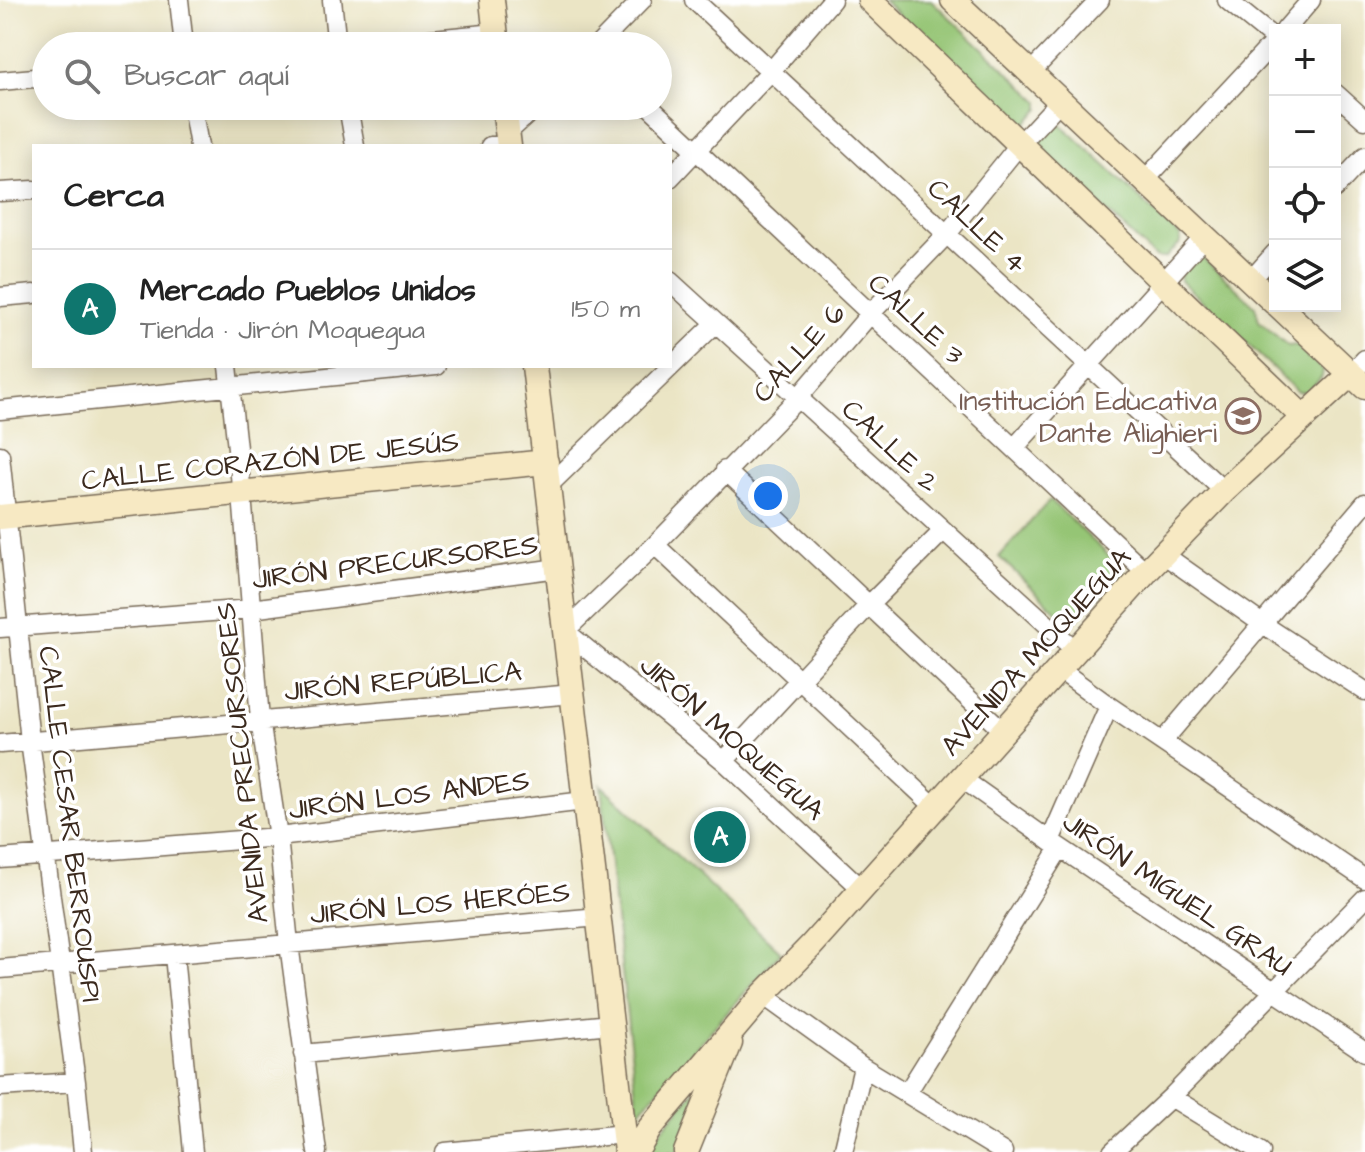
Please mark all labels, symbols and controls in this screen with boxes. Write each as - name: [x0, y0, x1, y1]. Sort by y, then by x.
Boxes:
- map controls: [1269, 24, 1341, 312]
- button: +: [1269, 24, 1341, 96]
- search box: [32, 32, 672, 120]
- icon: search: [60, 54, 104, 98]
- text: Buscar aquí: [124, 55, 289, 97]
- button: −: [1269, 96, 1341, 168]
- button: locate: [1269, 168, 1341, 240]
- street label: CALLE 4: [919, 170, 1035, 282]
- text: Cerca: [64, 172, 164, 220]
- button: layers: [1269, 240, 1341, 312]
- street label: CALLE 3: [859, 264, 973, 374]
- text: Mercado Pueblos Unidos: [140, 270, 476, 312]
- text: A: [82, 291, 98, 327]
- text: 150 m: [571, 291, 640, 327]
- street label: CALLE 6: [744, 295, 854, 411]
- text: Tienda · Jirón Moquegua: [140, 312, 425, 348]
- place label: Institución Educativa Dante Alighieri: [959, 382, 1217, 454]
- street label: CALLE 2: [833, 391, 947, 501]
- school or university icon: Institución Educativa Dante Alighieri: [1224, 397, 1262, 435]
- street label: CALLE CORAZÓN DE JESÚS: [80, 422, 461, 501]
- your location: [748, 476, 788, 516]
- street label: JIRÓN PRECURSORES: [250, 526, 540, 599]
- street label: AVENIDA MOQUEGUA: [932, 539, 1140, 765]
- street label: AVENIDA PRECURSORES: [206, 601, 279, 925]
- street label: CALLE CESAR BERROUSPI: [28, 644, 111, 1005]
- street label: JIRÓN MOQUEGUA: [631, 647, 833, 830]
- street label: JIRÓN REPÚBLICA: [283, 652, 523, 711]
- street label: JIRÓN LOS ANDES: [287, 761, 532, 830]
- street label: JIRÓN MIGUEL GRAU: [1055, 803, 1300, 986]
- pin: A: [694, 807, 746, 867]
- street label: JIRÓN LOS HERÓES: [309, 873, 572, 934]

